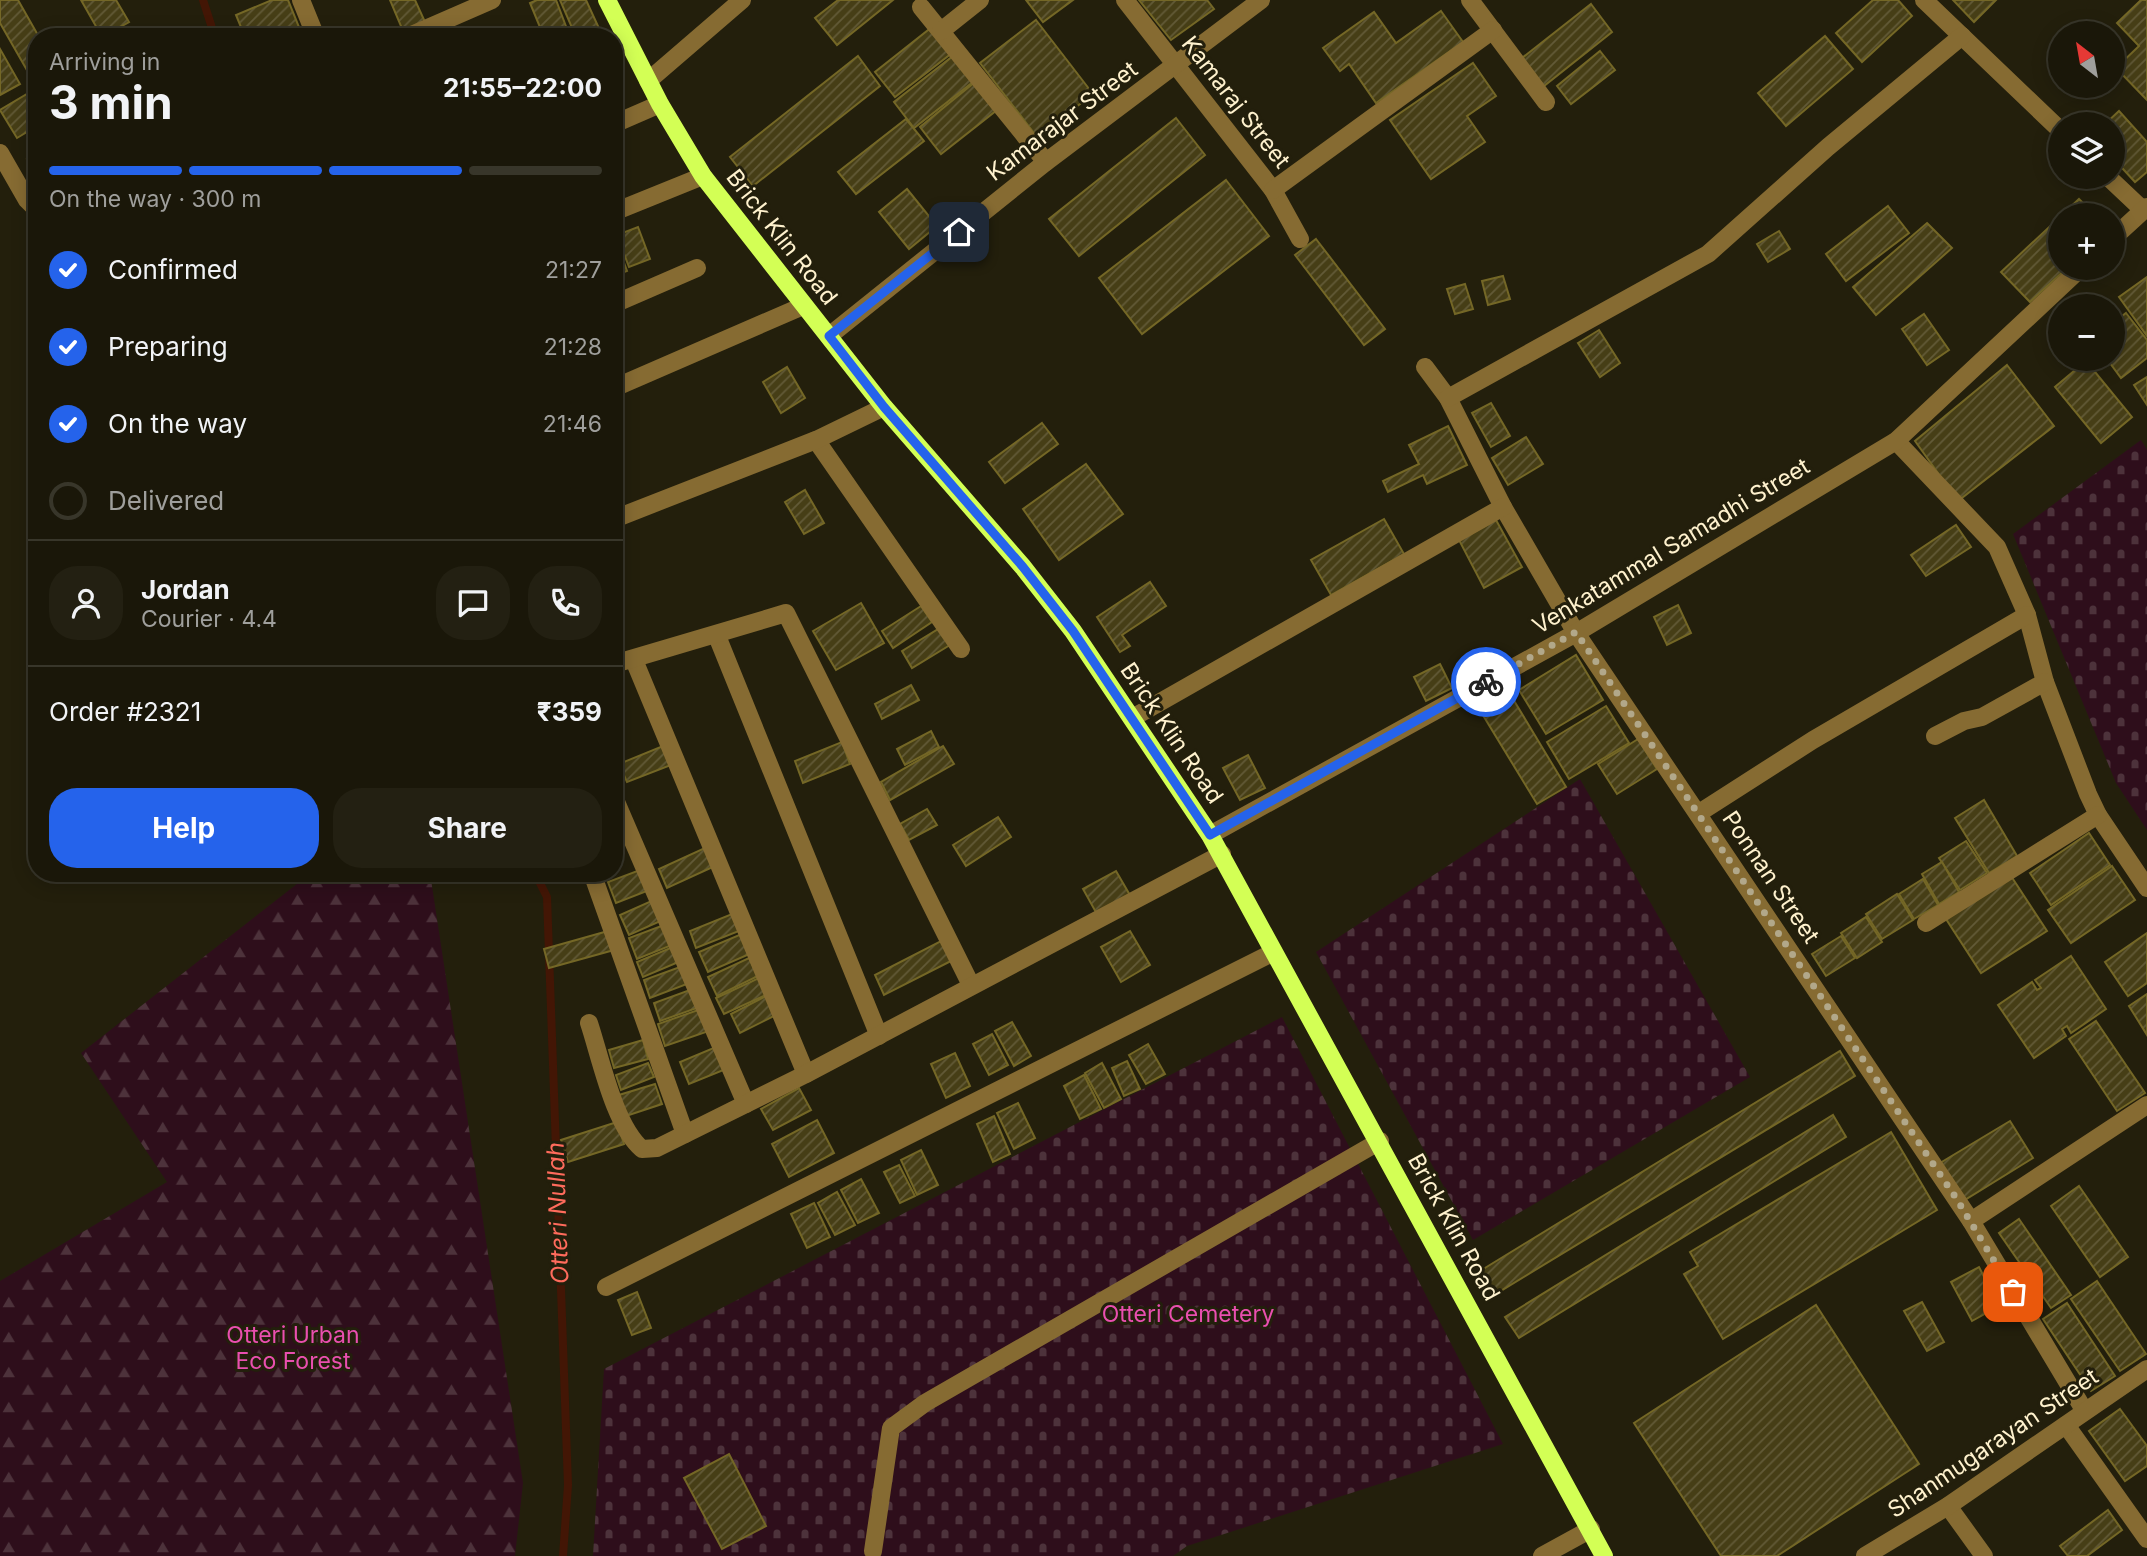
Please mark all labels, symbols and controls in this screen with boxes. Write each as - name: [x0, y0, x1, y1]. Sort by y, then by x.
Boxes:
- north arrow: [2048, 21, 2124, 98]
- map controls: [2048, 21, 2125, 371]
- street label: Kamaraj Street: [1176, 30, 1297, 174]
- text: Arriving in: [49, 48, 160, 76]
- street label: Kamarajar Street: [981, 55, 1143, 187]
- text: 21:55–22:00: [443, 72, 602, 103]
- text: 3 min: [49, 74, 173, 130]
- button: layers: [2048, 112, 2125, 189]
- street label: Brick Klin Road: [720, 164, 844, 310]
- text: On the way · 300 m: [49, 185, 261, 213]
- pin: [929, 202, 989, 262]
- button: +: [2048, 203, 2125, 280]
- icon: home: [940, 213, 978, 251]
- icon: check: [49, 251, 87, 289]
- text: Confirmed: [108, 254, 238, 285]
- text: 21:27: [545, 256, 602, 284]
- button: −: [2048, 294, 2125, 371]
- icon: check: [49, 328, 87, 366]
- text: Preparing: [108, 331, 228, 362]
- text: 21:28: [544, 333, 602, 361]
- icon: check: [49, 405, 87, 443]
- text: On the way: [108, 408, 247, 439]
- text: 21:46: [543, 410, 602, 438]
- street label: Venkatammal Samadhi Street: [1527, 452, 1815, 640]
- text: Delivered: [108, 485, 224, 516]
- button: person: [49, 566, 123, 640]
- button: chat: [436, 566, 510, 640]
- button: phone: [528, 566, 602, 640]
- text: Jordan: [141, 574, 230, 605]
- text: Courier · 4.4: [141, 605, 277, 633]
- courier: [1451, 647, 1521, 717]
- street label: Brick Klin Road: [1115, 657, 1229, 809]
- icon: bike: [1467, 663, 1505, 701]
- text: Order #2321: [49, 696, 201, 727]
- text: ₹359: [537, 696, 602, 727]
- button: Help: [49, 788, 319, 868]
- button: Share: [333, 788, 602, 868]
- street label: Ponnan Street: [1716, 806, 1826, 949]
- water label: Otteri Nullah: [541, 1142, 574, 1284]
- street label: Brick Klin Road: [1402, 1148, 1506, 1306]
- pin: [1983, 1262, 2043, 1322]
- icon: bag: [1994, 1273, 2032, 1311]
- park label: Otteri Cemetery: [1102, 1300, 1274, 1328]
- park label: Otteri Urban Eco Forest: [226, 1321, 360, 1375]
- street label: Shanmugarayan Street: [1883, 1362, 2104, 1524]

